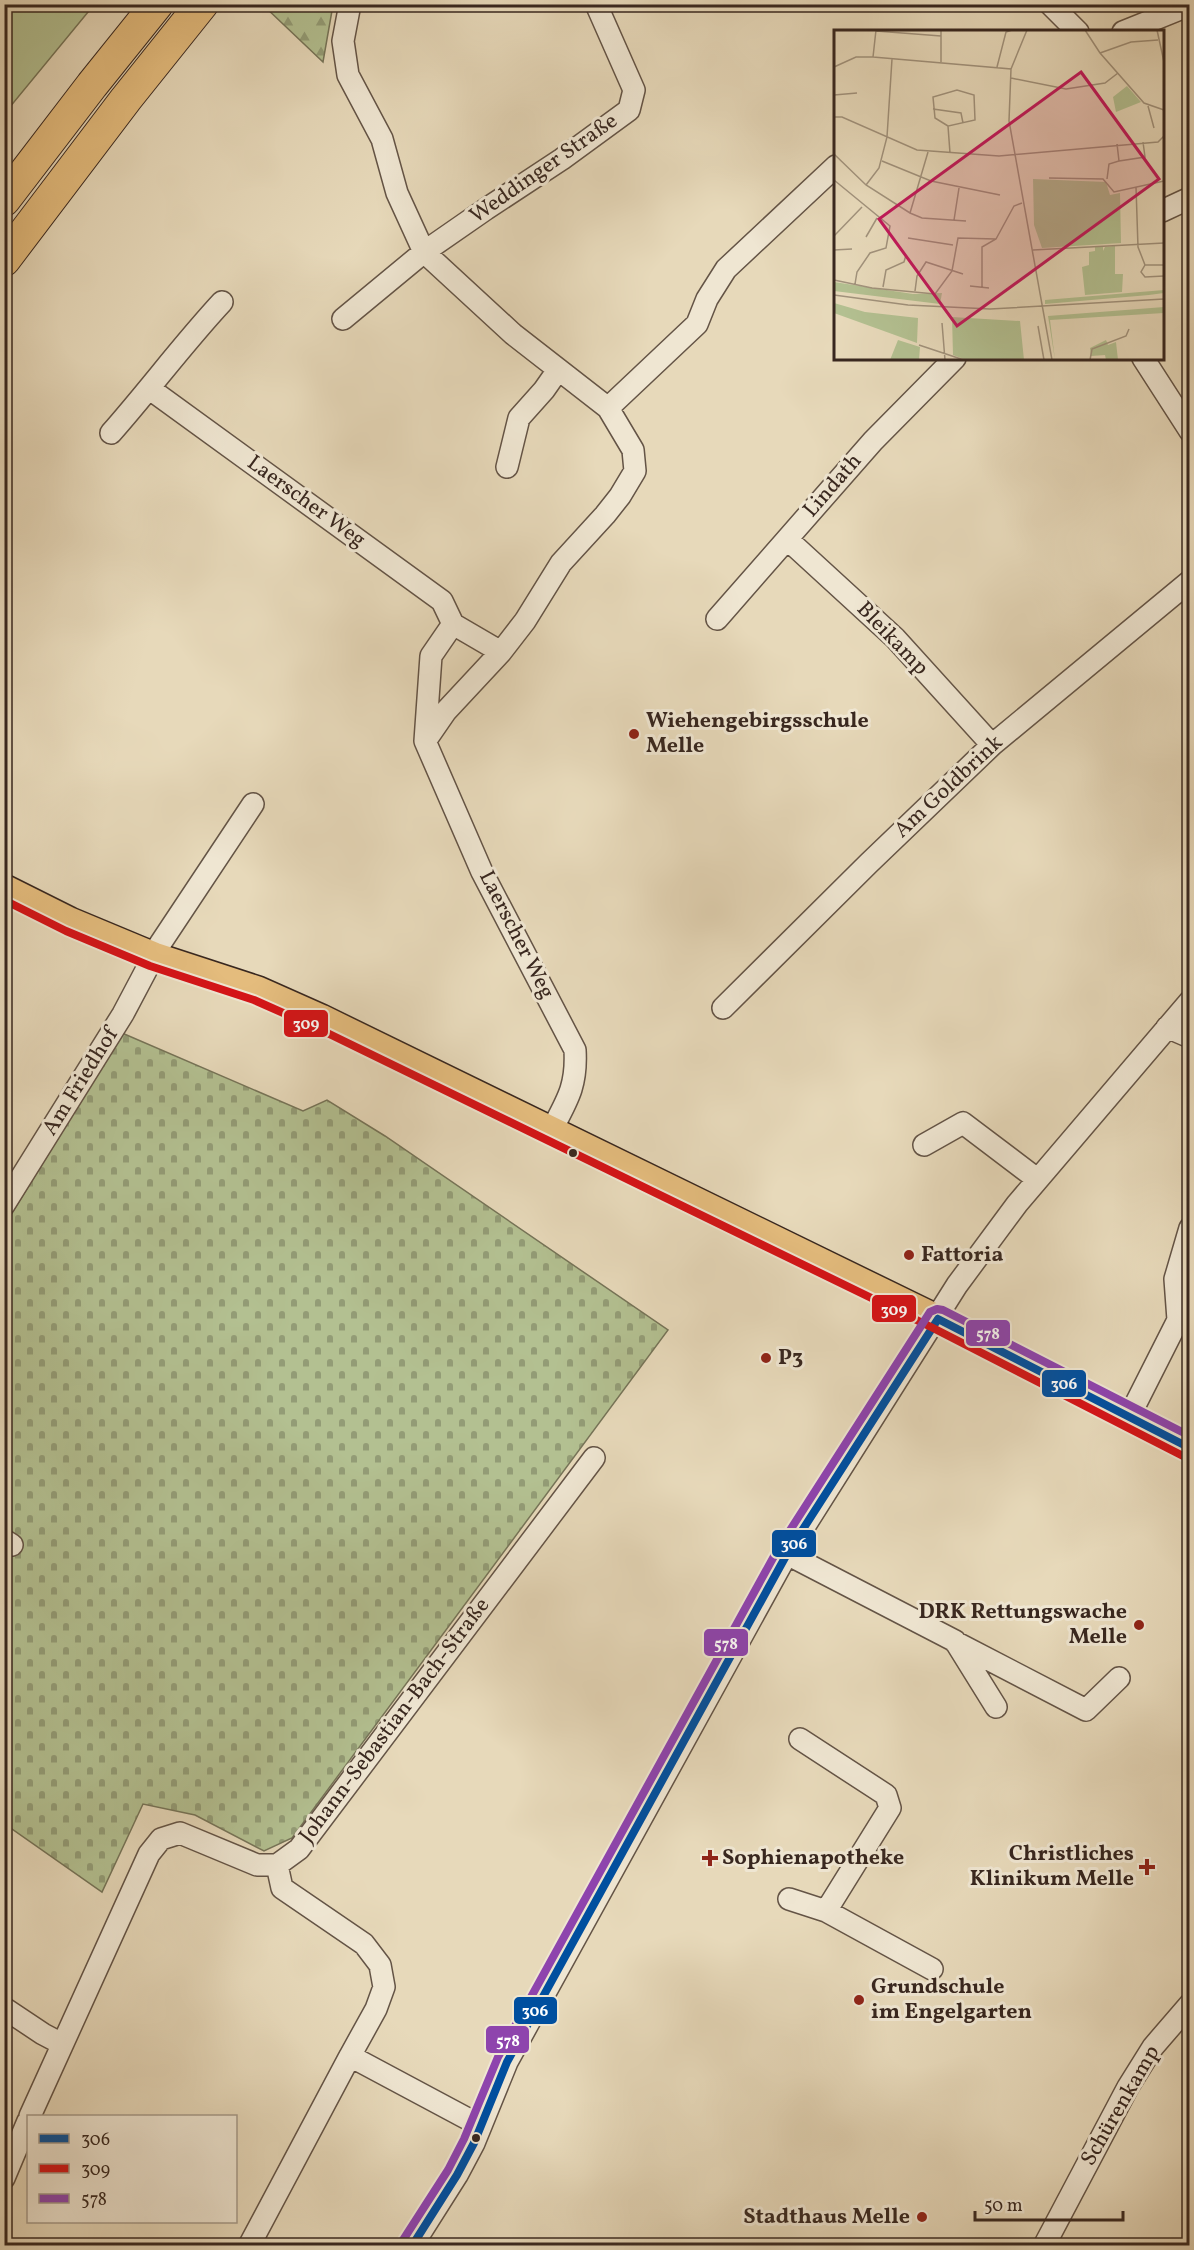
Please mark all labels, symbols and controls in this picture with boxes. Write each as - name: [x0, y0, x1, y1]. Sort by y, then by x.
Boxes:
- inset map: [834, 30, 1164, 360]
- street label: Weddinger Straße: [464, 106, 624, 232]
- street label: Lindath: [796, 447, 870, 525]
- street label: Laerscher Weg: [240, 448, 372, 556]
- street label: Bleikamp: [849, 595, 935, 683]
- place label: Wiehengebirgsschule Melle: [646, 706, 869, 762]
- marker: Wiehengebirgsschule Melle: [627, 727, 641, 741]
- street label: Am Goldbrink: [888, 728, 1010, 846]
- street label: Laerscher Weg: [470, 866, 562, 1004]
- line badge: 309: [283, 1009, 329, 1038]
- text: 309: [293, 1014, 320, 1036]
- street label: Am Friedhof: [36, 1020, 128, 1142]
- unlabelled marker: [567, 1147, 579, 1159]
- place label: Fattoria: [921, 1240, 1004, 1271]
- marker: Fattoria: [902, 1248, 916, 1262]
- line badge: 309: [871, 1294, 917, 1323]
- text: 309: [881, 1300, 908, 1322]
- line badge: 578: [965, 1319, 1011, 1347]
- text: 578: [976, 1324, 1000, 1346]
- place label: P3: [778, 1343, 803, 1374]
- marker: P3: [759, 1351, 773, 1365]
- line badge: 306: [1041, 1369, 1087, 1398]
- text: 306: [1051, 1374, 1078, 1396]
- line badge: 306: [771, 1529, 817, 1558]
- text: 306: [781, 1534, 808, 1556]
- street label: Johann-Sebastian-Bach-Straße: [292, 1592, 498, 1850]
- place label: DRK Rettungswache Melle: [918, 1597, 1127, 1653]
- marker: DRK Rettungswache Melle: [1132, 1618, 1146, 1632]
- line badge: 578: [703, 1628, 749, 1657]
- text: 578: [714, 1634, 738, 1656]
- place label: Christliches Klinikum Melle: [970, 1839, 1134, 1895]
- place label: Sophienapotheke: [722, 1843, 904, 1874]
- marker: Sophienapotheke: [703, 1851, 717, 1865]
- marker: Christliches Klinikum Melle: [1138, 1858, 1156, 1876]
- place label: Grundschule im Engelgarten: [871, 1972, 1032, 2028]
- marker: Grundschule im Engelgarten: [852, 1993, 866, 2007]
- line badge: 306: [513, 1996, 558, 2025]
- text: 306: [522, 2001, 549, 2023]
- line badge: 578: [485, 2025, 530, 2054]
- text: 578: [496, 2031, 520, 2053]
- street label: Schürenkamp: [1074, 2040, 1168, 2172]
- legend: [27, 2115, 237, 2223]
- text: 306: [81, 2128, 110, 2153]
- unlabelled marker: [470, 2132, 482, 2144]
- text: 309: [81, 2158, 110, 2183]
- scale bar: [975, 2184, 1124, 2222]
- text: 578: [81, 2188, 107, 2213]
- text: 50 m: [984, 2194, 1023, 2219]
- place label: Stadthaus Melle: [743, 2202, 910, 2233]
- marker: Stadthaus Melle: [915, 2210, 929, 2224]

